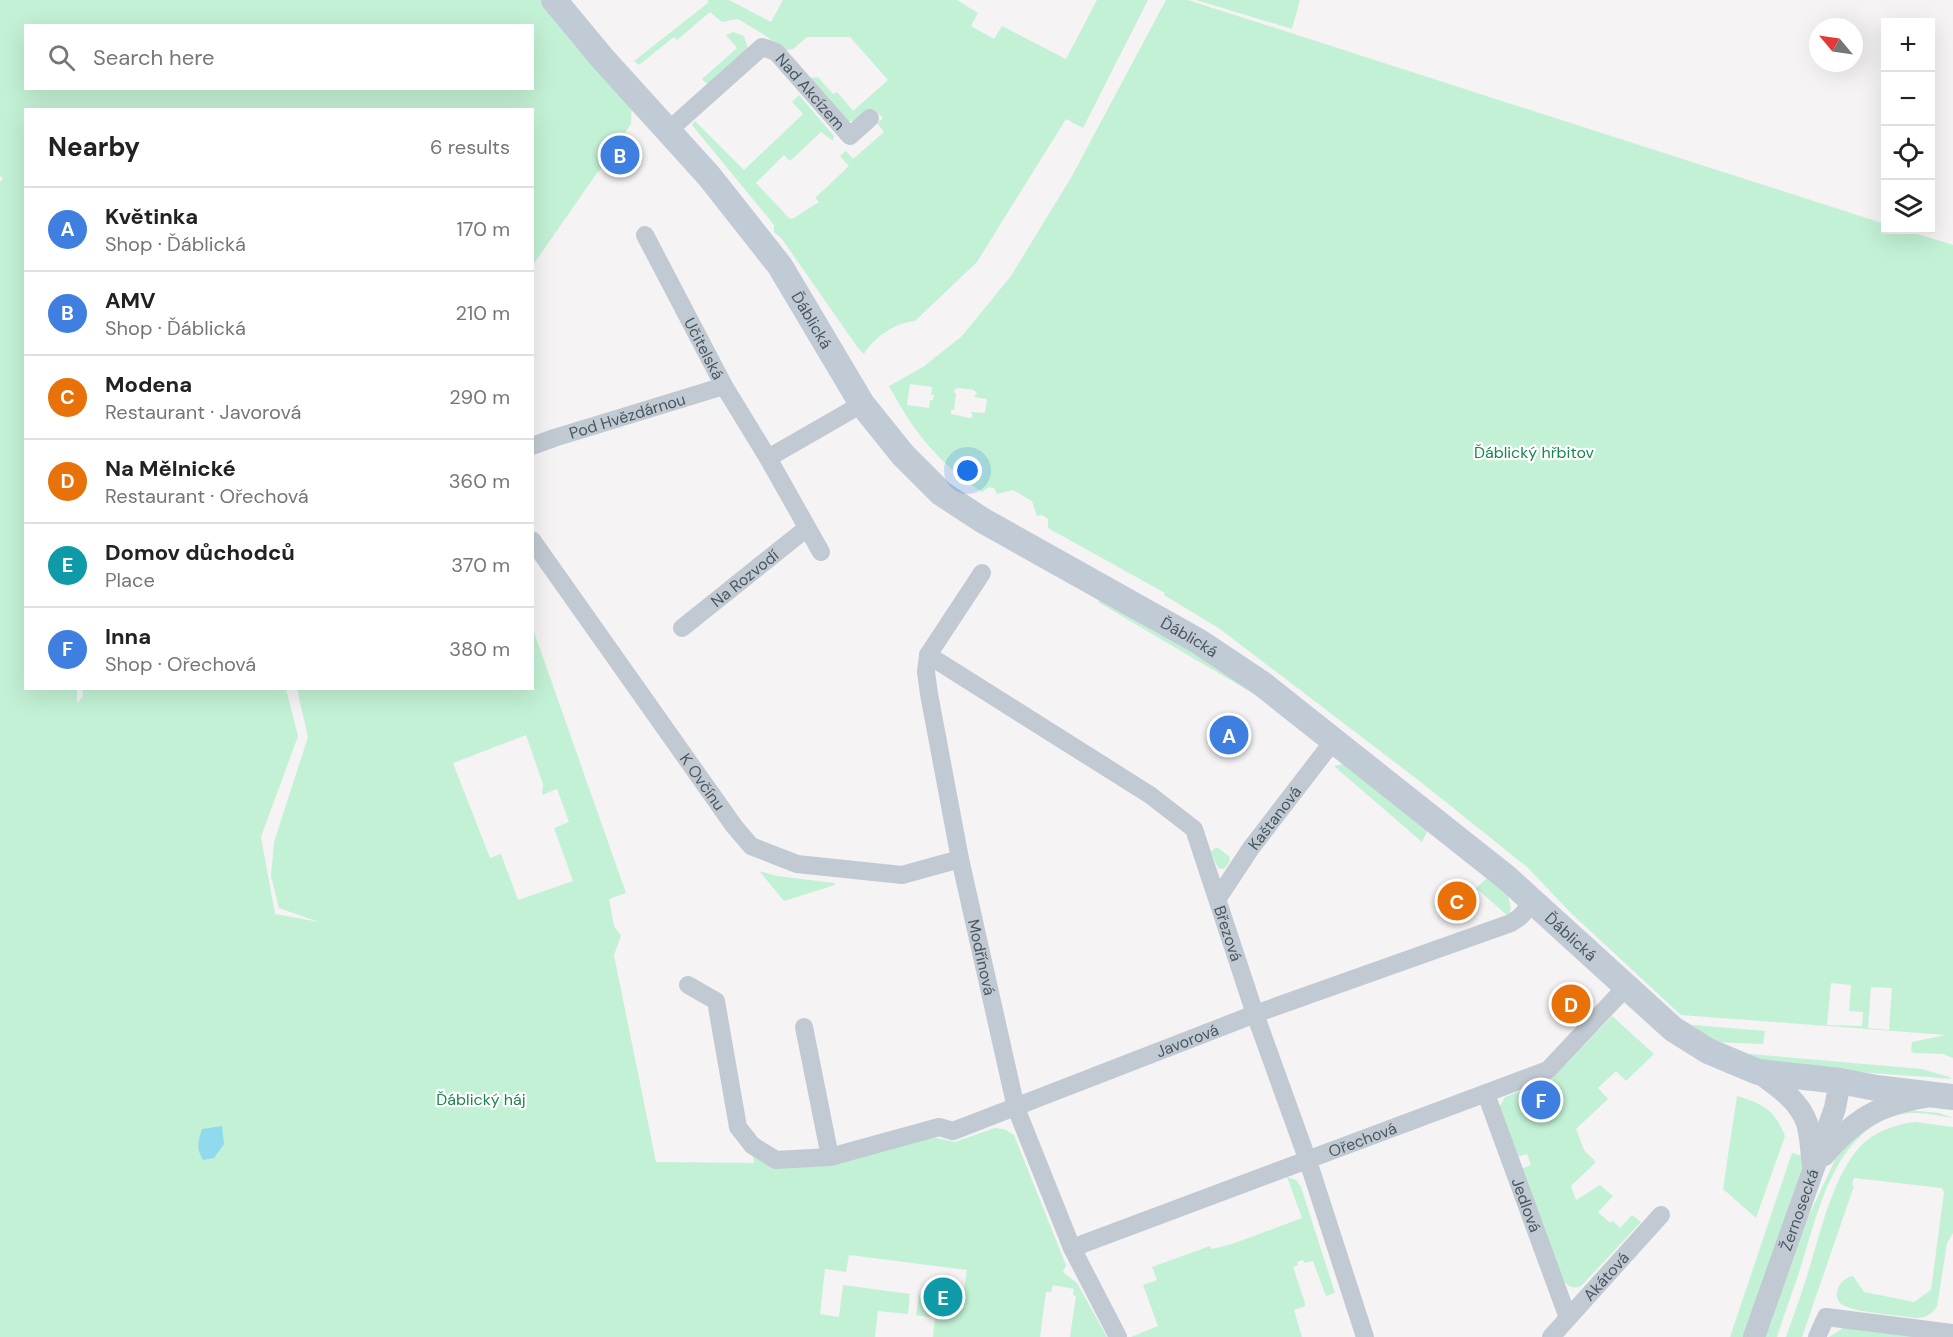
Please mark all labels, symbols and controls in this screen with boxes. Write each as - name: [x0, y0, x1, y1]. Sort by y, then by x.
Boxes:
- north arrow: [1809, 18, 1863, 72]
- map controls: [1881, 18, 1935, 234]
- button: +: [1881, 18, 1935, 72]
- search box: [24, 24, 534, 90]
- icon: search: [45, 41, 78, 74]
- text: Search here: [93, 43, 214, 72]
- street label: Nad Akcízem: [771, 49, 850, 135]
- button: −: [1881, 72, 1935, 126]
- button: locate: [1881, 126, 1935, 180]
- text: Nearby: [48, 130, 140, 164]
- pin: B: [600, 132, 640, 178]
- text: 6 results: [430, 134, 510, 160]
- button: layers: [1881, 180, 1935, 234]
- text: Květinka: [105, 202, 198, 231]
- text: A: [60, 216, 75, 242]
- text: 170 m: [457, 216, 510, 242]
- text: Shop · Ďáblická: [105, 231, 246, 257]
- text: AMV: [105, 286, 156, 315]
- street label: Ďáblická: [787, 288, 837, 353]
- text: B: [61, 300, 74, 326]
- text: 210 m: [455, 300, 510, 326]
- street label: Učitelská: [679, 314, 729, 383]
- text: Shop · Ďáblická: [105, 315, 246, 341]
- text: Modena: [105, 370, 192, 399]
- text: C: [60, 384, 75, 410]
- text: 290 m: [449, 384, 510, 410]
- street label: Pod Hvězdárnou: [567, 388, 688, 444]
- text: Restaurant · Javorová: [105, 399, 301, 425]
- park label: Ďáblický hřbitov: [1474, 442, 1595, 463]
- text: Na Mělnické: [105, 454, 236, 483]
- your location: [953, 456, 982, 485]
- text: D: [60, 468, 75, 494]
- text: 360 m: [449, 468, 510, 494]
- text: Restaurant · Ořechová: [105, 483, 309, 509]
- text: Domov důchodců: [105, 538, 295, 567]
- street label: Na Rozvodí: [707, 545, 783, 612]
- text: E: [62, 552, 73, 578]
- text: 370 m: [451, 552, 510, 578]
- text: Place: [105, 567, 155, 593]
- street label: Ďáblická: [1157, 612, 1222, 662]
- text: Inna: [105, 622, 151, 651]
- text: F: [62, 636, 73, 662]
- text: 380 m: [449, 636, 510, 662]
- text: Shop · Ořechová: [105, 651, 256, 677]
- pin: A: [1210, 712, 1248, 758]
- street label: K Ovčínu: [675, 749, 730, 815]
- street label: Kaštanová: [1243, 782, 1306, 854]
- pin: C: [1438, 878, 1476, 924]
- street label: Březová: [1209, 903, 1247, 964]
- street label: Ďáblická: [1540, 908, 1601, 966]
- street label: Modřínová: [963, 917, 1000, 997]
- pin: D: [1552, 982, 1590, 1026]
- street label: Javorová: [1153, 1019, 1222, 1062]
- pin: F: [1522, 1078, 1560, 1122]
- park label: Ďáblický háj: [436, 1089, 526, 1110]
- street label: Ořechová: [1325, 1118, 1400, 1162]
- street label: Žernosecká: [1775, 1166, 1824, 1254]
- street label: Jedlová: [1507, 1175, 1546, 1235]
- street label: Akátová: [1579, 1247, 1634, 1305]
- pin: E: [924, 1274, 962, 1320]

